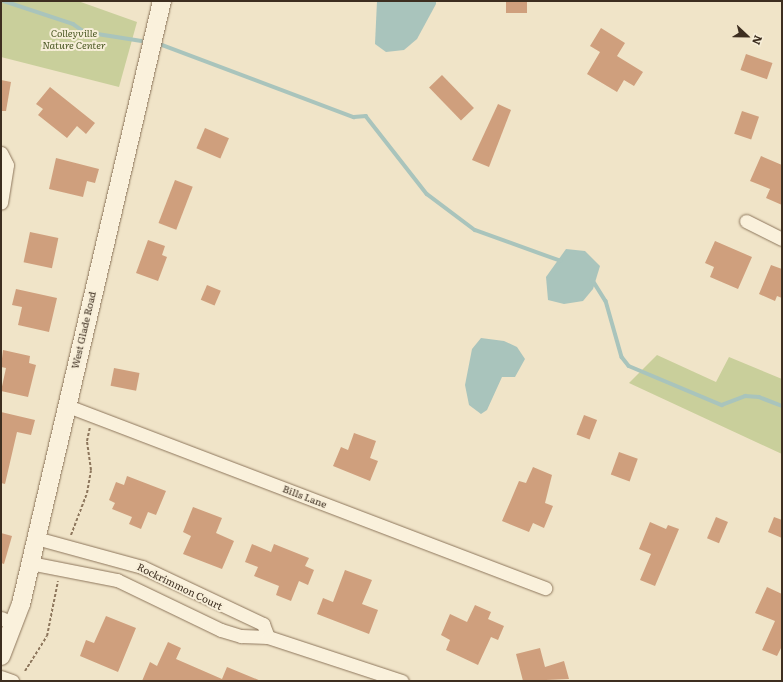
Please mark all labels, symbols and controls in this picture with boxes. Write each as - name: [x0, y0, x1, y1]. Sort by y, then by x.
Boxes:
- north arrow: [727, 16, 767, 56]
- park label: Colleyville Nature Center: [42, 26, 106, 50]
- text: N: [749, 33, 767, 48]
- street label: West Glade Road: [68, 290, 98, 370]
- street label: Bills Lane: [281, 482, 329, 510]
- street label: Rockrimmon Court: [135, 560, 225, 612]

